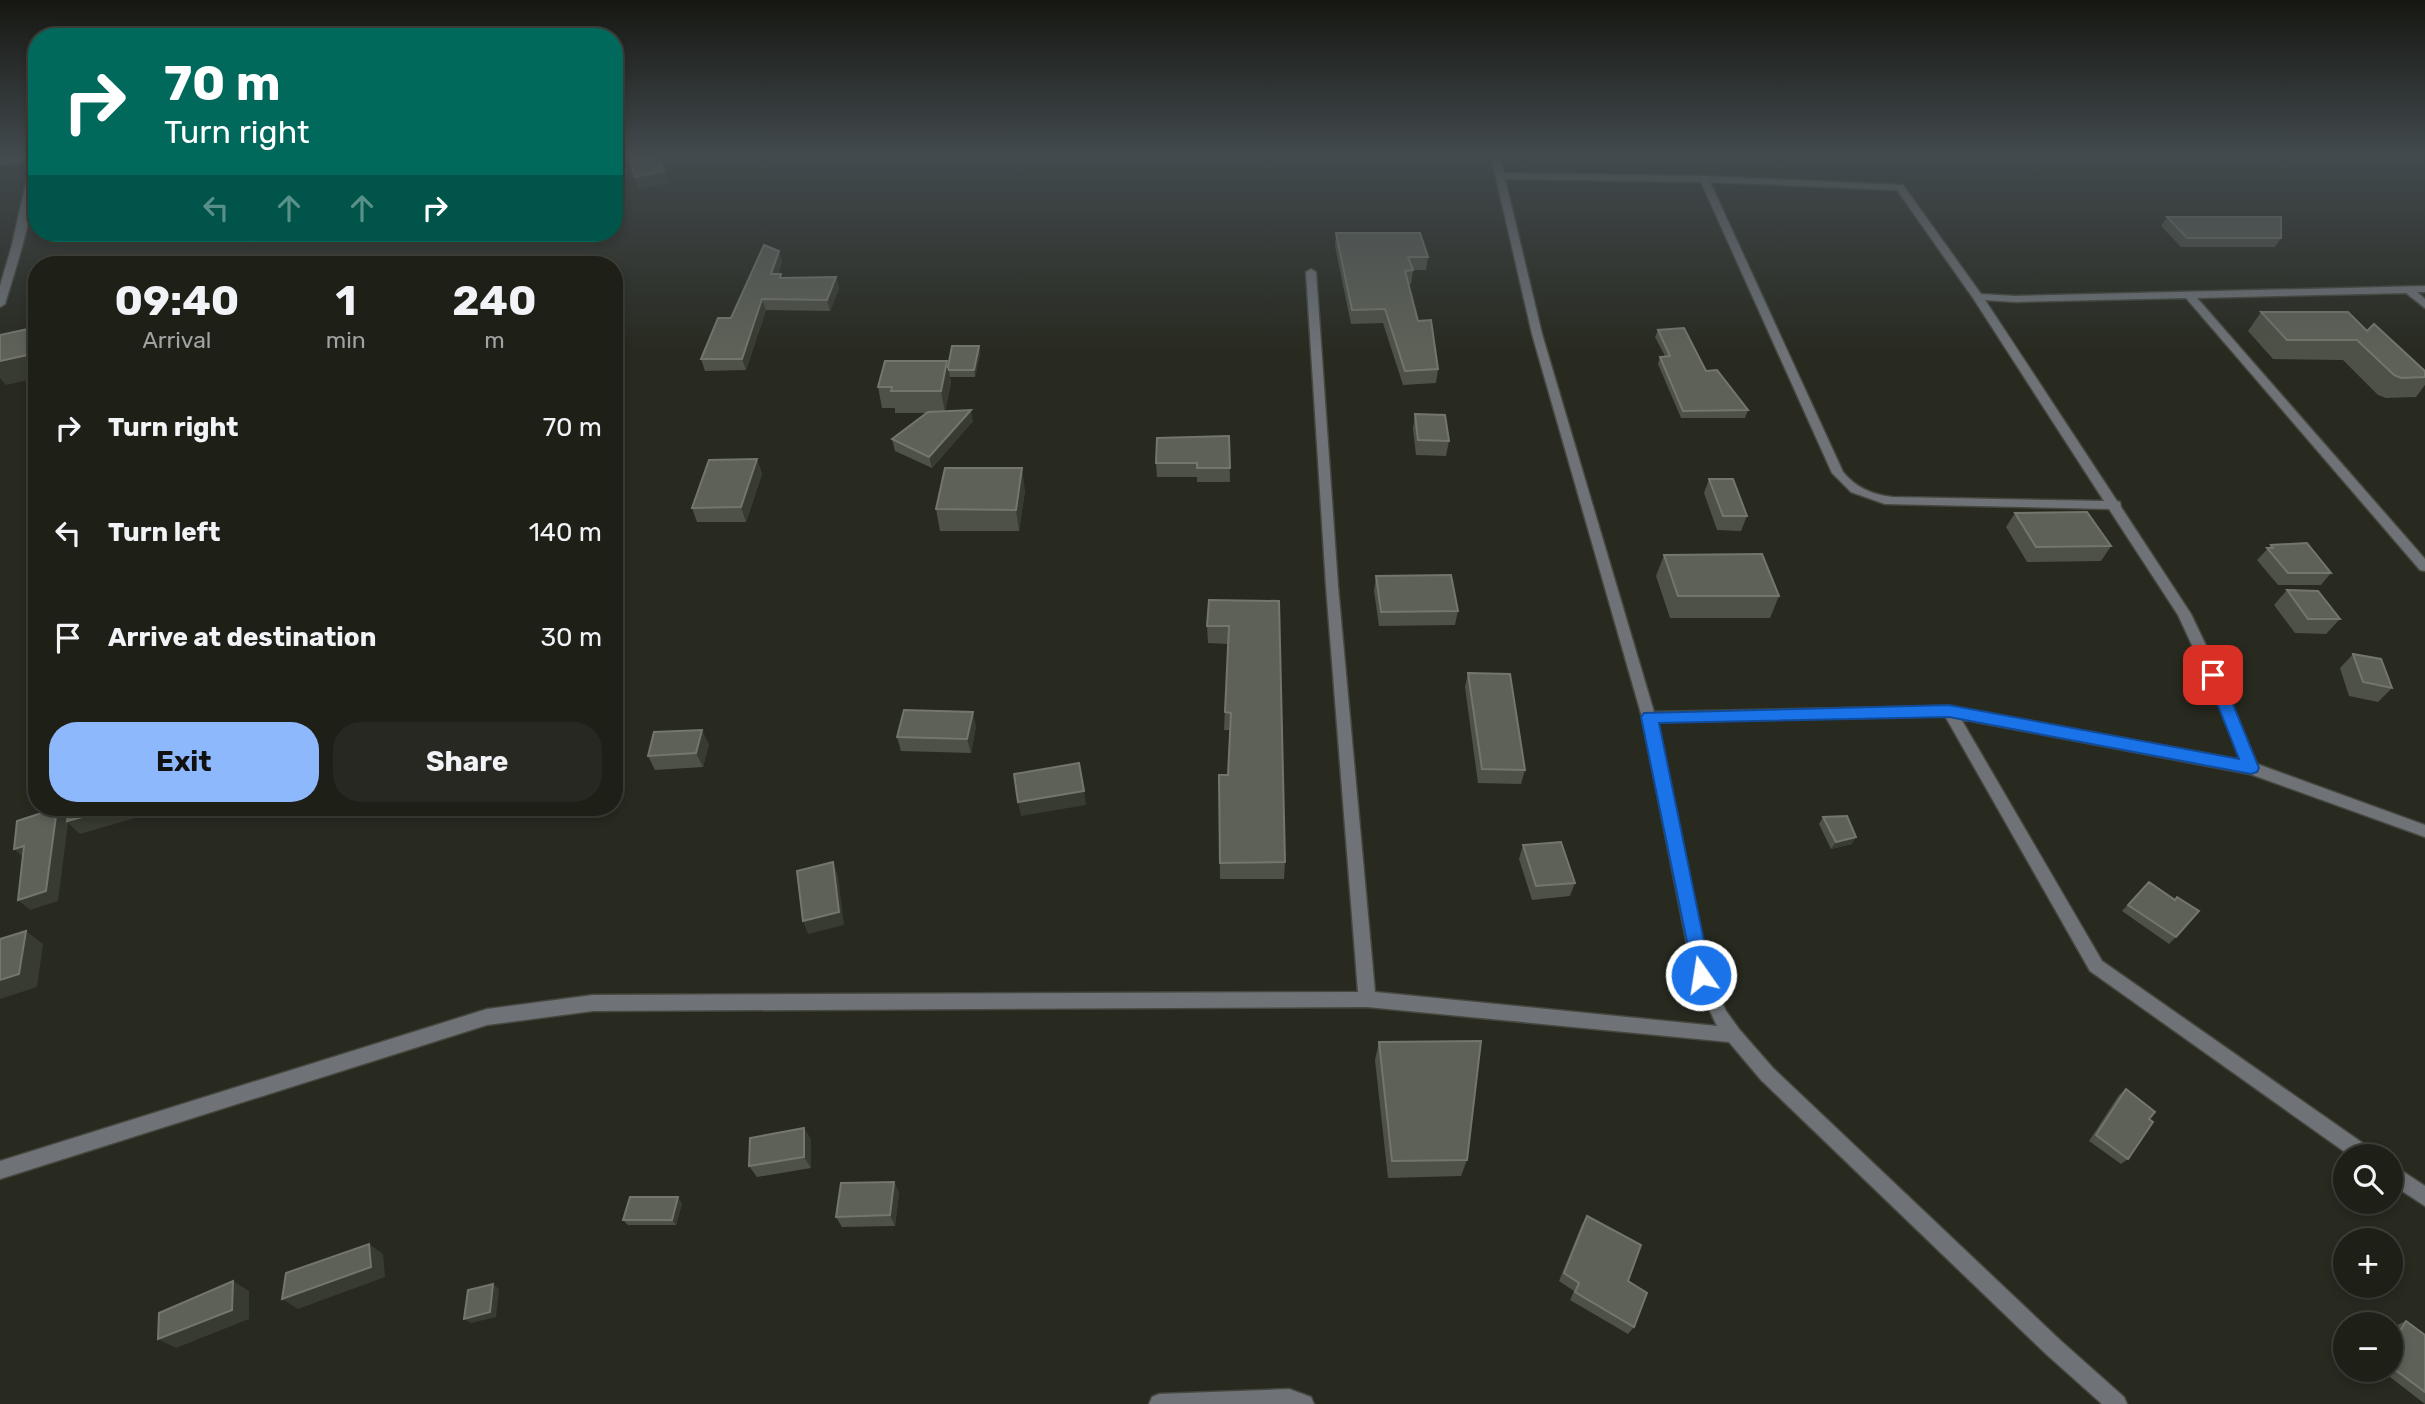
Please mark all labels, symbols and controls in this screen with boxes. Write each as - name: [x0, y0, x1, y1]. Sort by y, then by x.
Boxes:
- text: 70 m: [164, 54, 281, 112]
- icon: right: [49, 56, 140, 147]
- text: Turn right: [164, 113, 309, 151]
- icon: left: [197, 189, 235, 227]
- icon: ahead: [270, 189, 308, 227]
- icon: ahead: [343, 189, 381, 227]
- icon: right: [416, 189, 454, 227]
- text: 09:40: [114, 276, 239, 326]
- text: 1: [335, 276, 356, 326]
- text: 240: [452, 276, 537, 326]
- text: Arrival: [142, 326, 211, 354]
- text: min: [326, 326, 366, 354]
- text: m: [484, 326, 505, 354]
- icon: right: [49, 409, 87, 447]
- text: Turn right: [108, 412, 238, 443]
- text: 70 m: [543, 412, 602, 443]
- icon: left: [49, 514, 87, 552]
- text: Turn left: [108, 517, 220, 548]
- text: 140 m: [529, 517, 602, 548]
- icon: arrive: [49, 619, 87, 657]
- text: Arrive at destination: [108, 622, 376, 653]
- text: 30 m: [540, 622, 602, 653]
- pin: [2183, 645, 2243, 705]
- icon: arrive: [2194, 656, 2232, 694]
- button: Exit: [49, 722, 319, 802]
- button: Share: [333, 722, 602, 802]
- position arrow: [1664, 938, 1738, 1012]
- map controls: [2333, 1144, 2403, 1382]
- button: search: [2333, 1144, 2403, 1214]
- button: +: [2333, 1228, 2403, 1298]
- button: −: [2333, 1312, 2403, 1382]

